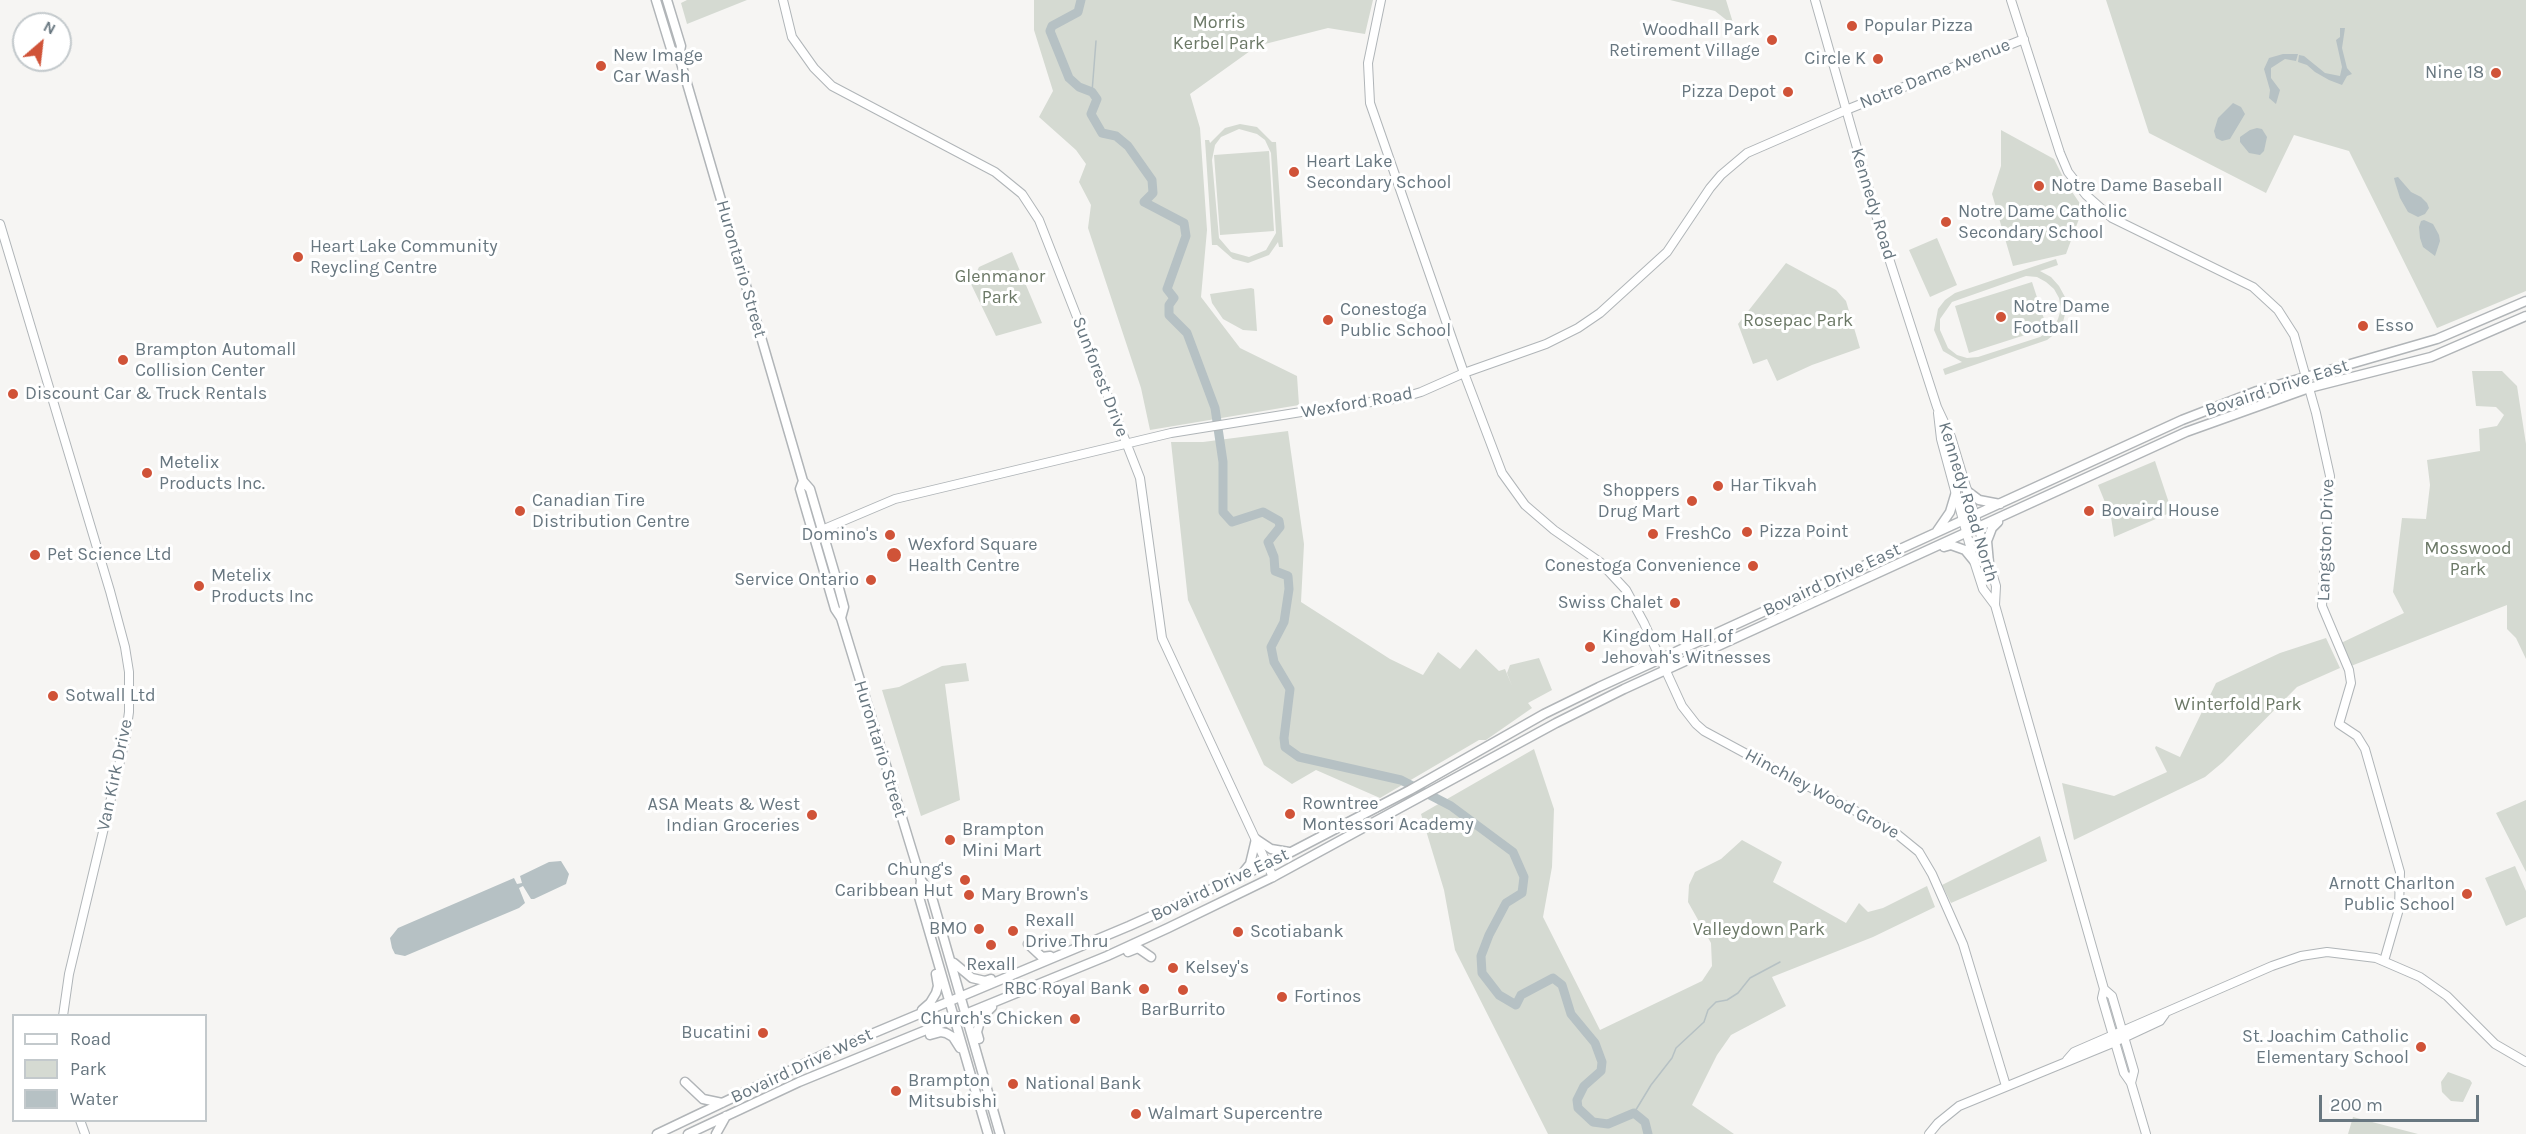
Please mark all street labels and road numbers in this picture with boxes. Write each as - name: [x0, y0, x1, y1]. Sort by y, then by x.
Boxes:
- street label: Notre Dame Avenue: [1857, 34, 2013, 114]
- street label: Kennedy Road: [1846, 145, 1900, 263]
- street label: Hurontario Street: [711, 198, 771, 340]
- street label: Sunforest Drive: [1067, 314, 1133, 440]
- street label: Bovaird Drive East: [2203, 355, 2351, 421]
- street label: Wexford Road: [1300, 383, 1414, 423]
- street label: Kennedy Road North: [1933, 419, 2003, 585]
- street label: Langston Drive: [2313, 478, 2339, 602]
- street label: Bovaird Drive East: [1760, 539, 1904, 621]
- street label: Hurontario Street: [849, 678, 911, 820]
- street label: Van Kirk Drive: [93, 717, 137, 833]
- street label: Hinchley Wood Grove: [1741, 744, 1903, 844]
- street label: Bovaird Drive East: [1148, 844, 1292, 926]
- street label: Bovaird Drive West: [728, 1024, 876, 1108]

